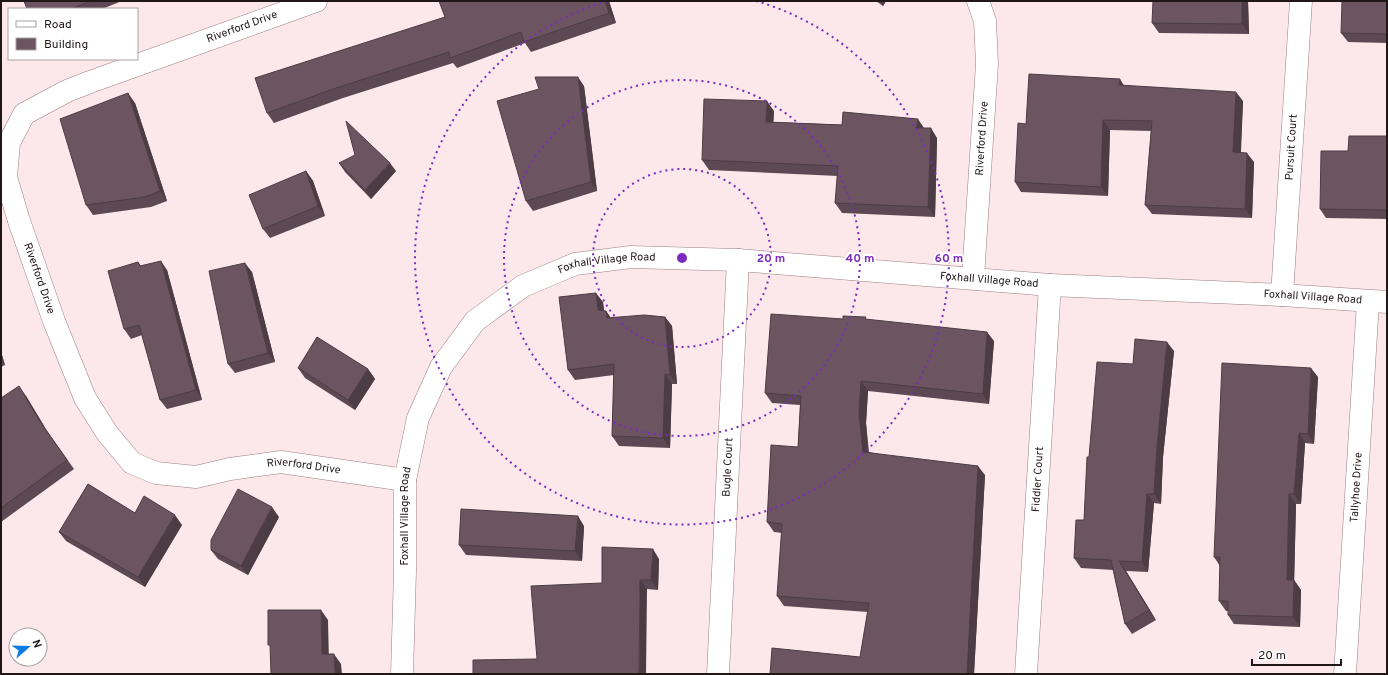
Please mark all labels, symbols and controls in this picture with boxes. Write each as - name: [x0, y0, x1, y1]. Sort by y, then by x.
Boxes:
- legend: [8, 8, 138, 60]
- street label: Riverford Drive: [205, 8, 279, 46]
- text: Road: [44, 17, 72, 33]
- text: Building: [44, 37, 88, 53]
- street label: Riverford Drive: [973, 101, 992, 176]
- street label: Pursuit Court: [1282, 114, 1301, 181]
- street label: Riverford Drive: [20, 241, 58, 316]
- street label: Foxhall Village Road: [556, 250, 656, 277]
- centre of rings: [675, 251, 689, 265]
- text: 20 m: [757, 251, 785, 267]
- text: 40 m: [845, 251, 875, 267]
- text: 60 m: [935, 251, 963, 267]
- street label: Foxhall Village Road: [940, 269, 1039, 291]
- street label: Foxhall Village Road: [1263, 287, 1363, 307]
- street label: Bugle Court: [720, 437, 736, 497]
- street label: Fiddler Court: [1029, 446, 1047, 512]
- street label: Tallyhoe Drive: [1347, 452, 1366, 523]
- street label: Riverford Drive: [266, 455, 342, 478]
- street label: Foxhall Village Road: [398, 466, 415, 565]
- north arrow: [8, 627, 48, 667]
- text: N: [29, 638, 44, 650]
- scale bar: [1252, 641, 1341, 667]
- text: 20 m: [1258, 648, 1286, 664]

